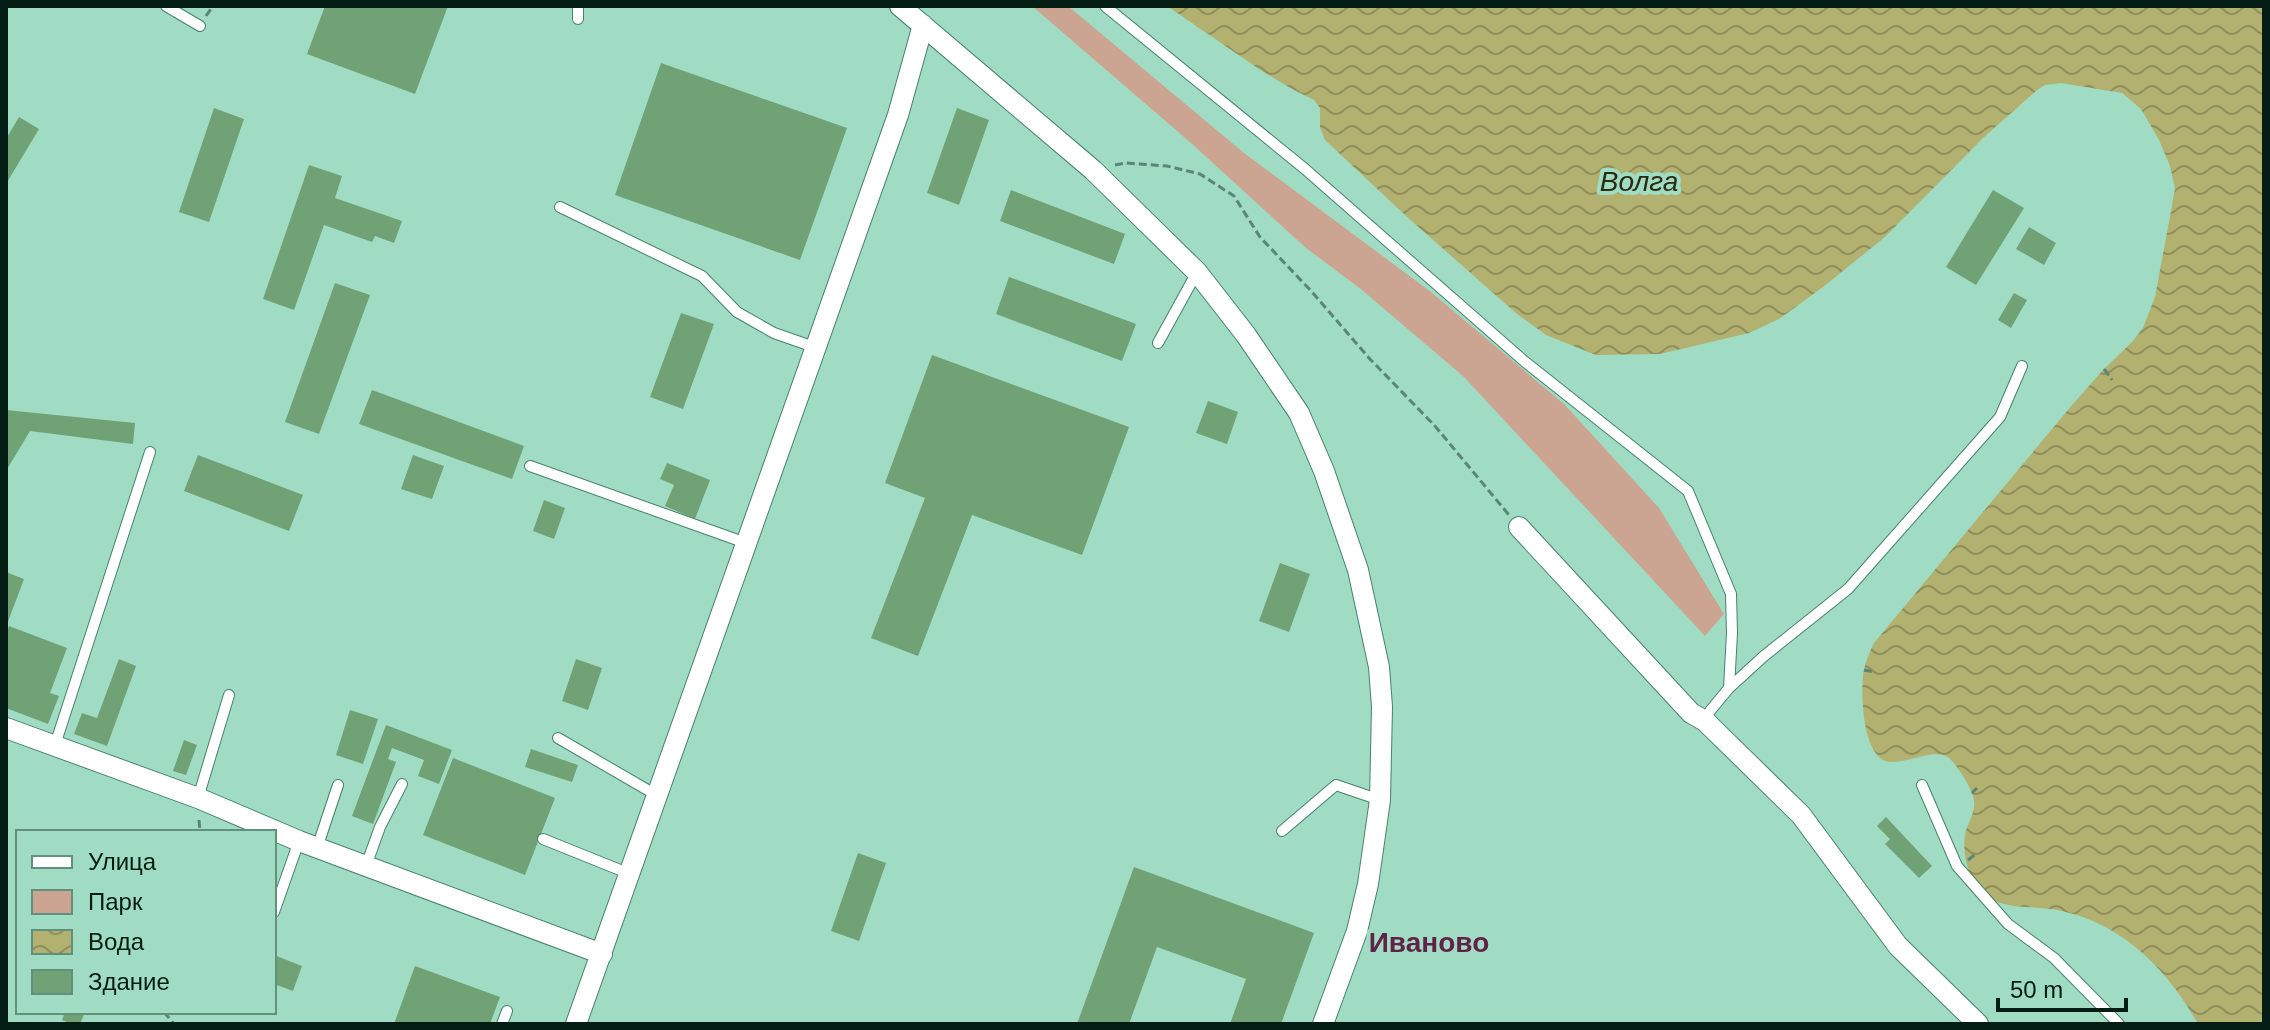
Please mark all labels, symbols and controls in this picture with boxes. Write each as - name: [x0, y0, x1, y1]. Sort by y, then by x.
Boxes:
- water label: Волга: [1600, 166, 1678, 197]
- legend: [16, 830, 276, 1014]
- text: Улица: [88, 848, 157, 875]
- text: Парк: [88, 888, 143, 915]
- district label: Иваново: [1369, 927, 1489, 958]
- text: Вода: [88, 928, 145, 955]
- scale bar: [1998, 962, 2126, 1012]
- text: Здание: [88, 968, 170, 995]
- text: 50 m: [2010, 976, 2063, 1003]

